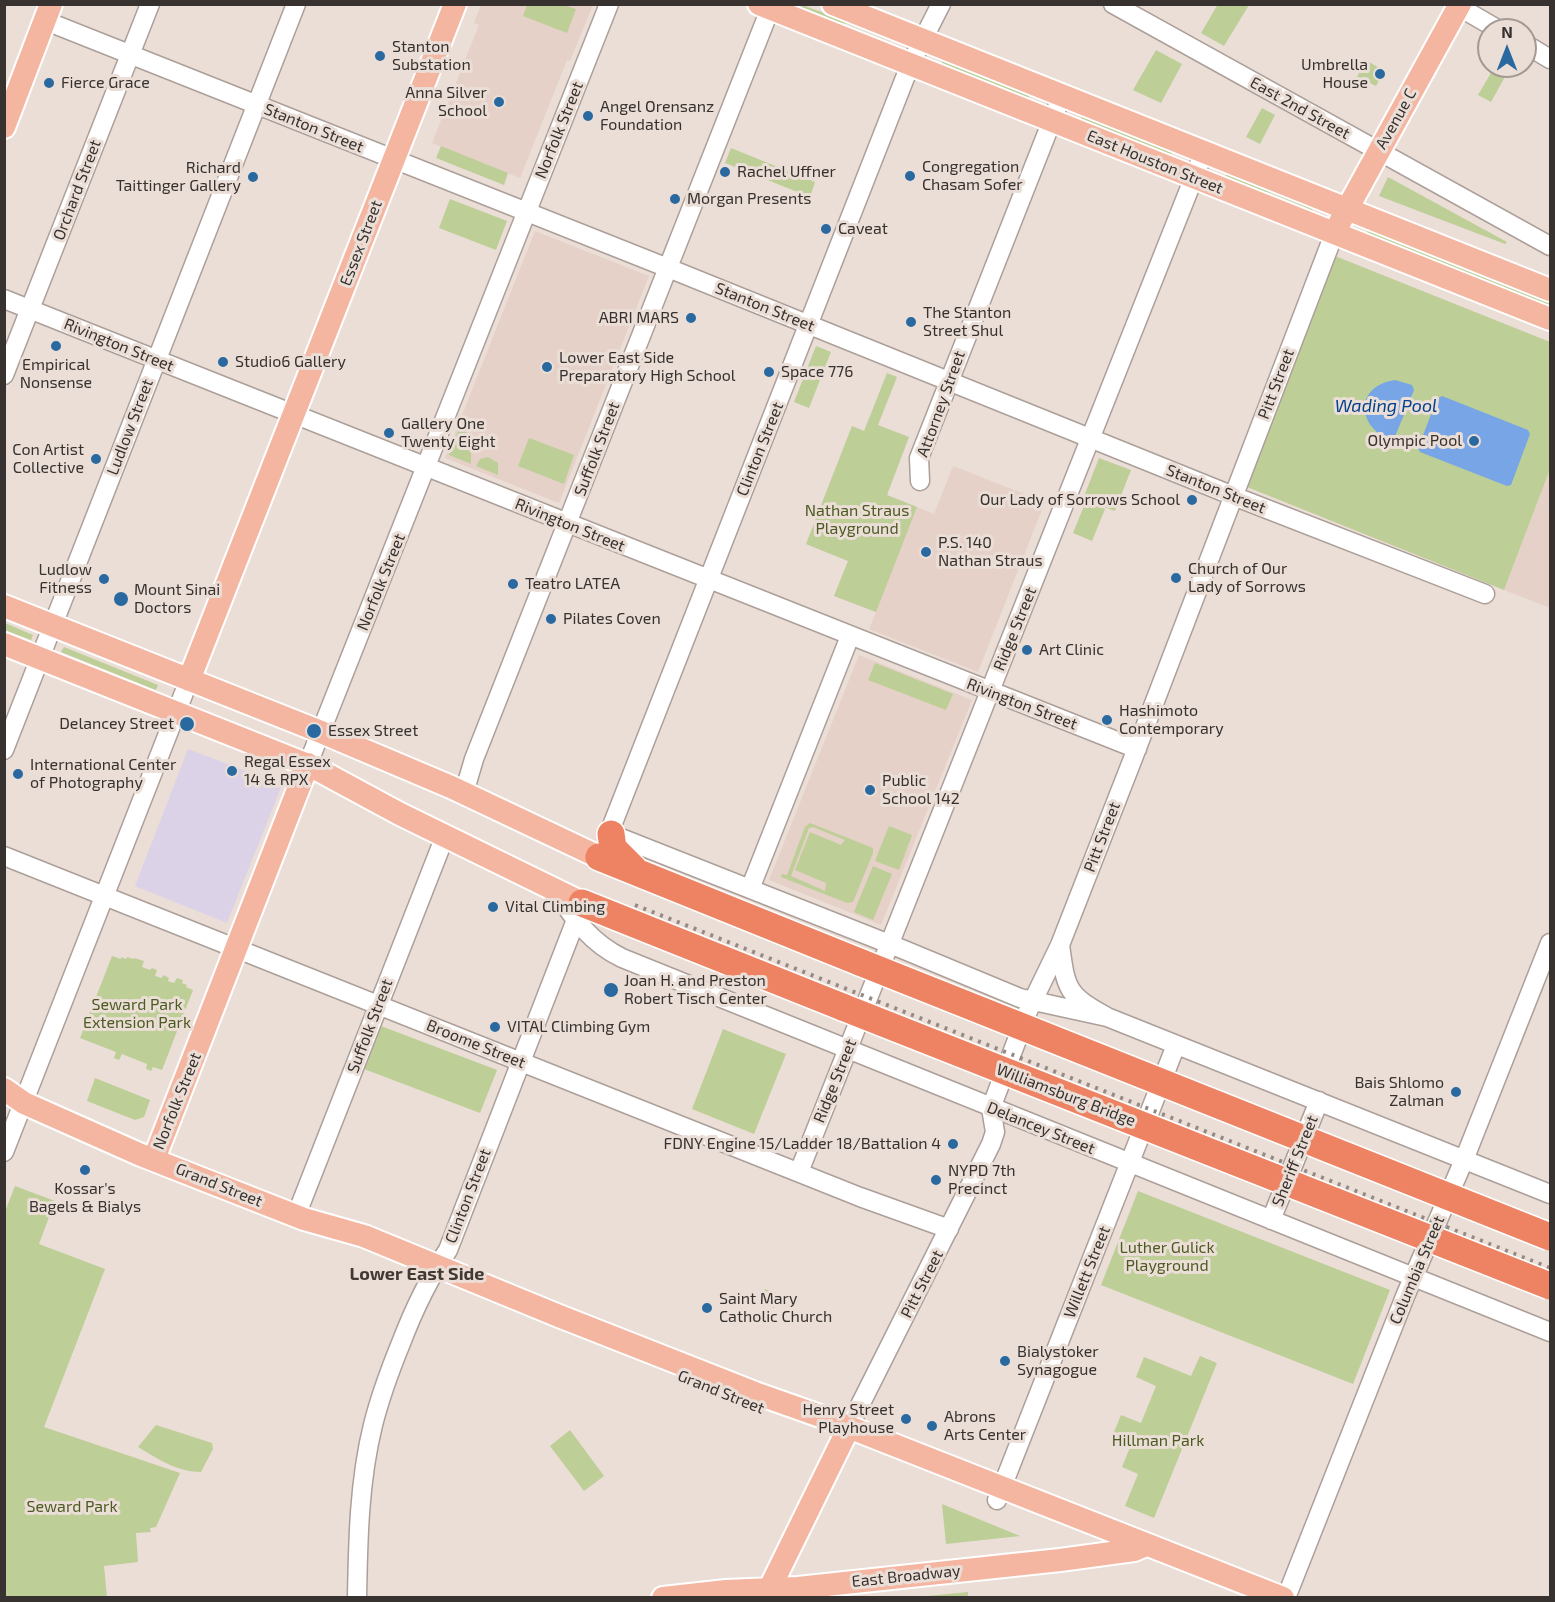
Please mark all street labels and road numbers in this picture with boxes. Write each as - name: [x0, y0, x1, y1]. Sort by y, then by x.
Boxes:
- street label: East 2nd Street: [1247, 73, 1353, 143]
- street label: Norfolk Street: [531, 79, 587, 181]
- street label: Avenue C: [1372, 85, 1420, 153]
- street label: Stanton Street: [261, 99, 367, 157]
- street label: East Houston Street: [1084, 126, 1226, 198]
- street label: Orchard Street: [49, 137, 105, 243]
- street label: Essex Street: [336, 197, 386, 289]
- street label: Stanton Street: [712, 278, 818, 336]
- street label: Rivington Street: [61, 314, 177, 376]
- street label: Pitt Street: [1254, 346, 1298, 422]
- street label: Attorney Street: [913, 348, 969, 460]
- street label: Ludlow Street: [103, 376, 157, 478]
- street label: Suffolk Street: [570, 399, 624, 499]
- street label: Clinton Street: [732, 399, 788, 499]
- street label: Stanton Street: [1163, 460, 1269, 518]
- street label: Rivington Street: [512, 494, 628, 556]
- street label: Norfolk Street: [353, 531, 409, 633]
- street label: Ridge Street: [990, 584, 1040, 674]
- street label: Rivington Street: [964, 674, 1080, 734]
- street label: Pitt Street: [1080, 799, 1124, 875]
- street label: Suffolk Street: [343, 976, 397, 1076]
- street label: Broome Street: [424, 1015, 528, 1073]
- street label: Ridge Street: [810, 1036, 860, 1126]
- street label: Norfolk Street: [149, 1050, 205, 1152]
- street label: Williamsburg Bridge: [994, 1060, 1138, 1130]
- street label: Delancey Street: [984, 1098, 1098, 1158]
- street label: Sheriff Street: [1268, 1113, 1322, 1209]
- street label: Clinton Street: [441, 1146, 495, 1246]
- street label: Grand Street: [173, 1159, 265, 1211]
- street label: Columbia Street: [1386, 1213, 1448, 1327]
- street label: Willett Street: [1060, 1223, 1114, 1321]
- street label: Pitt Street: [897, 1247, 947, 1321]
- street label: Grand Street: [675, 1366, 767, 1418]
- street label: East Broadway: [851, 1561, 961, 1591]

